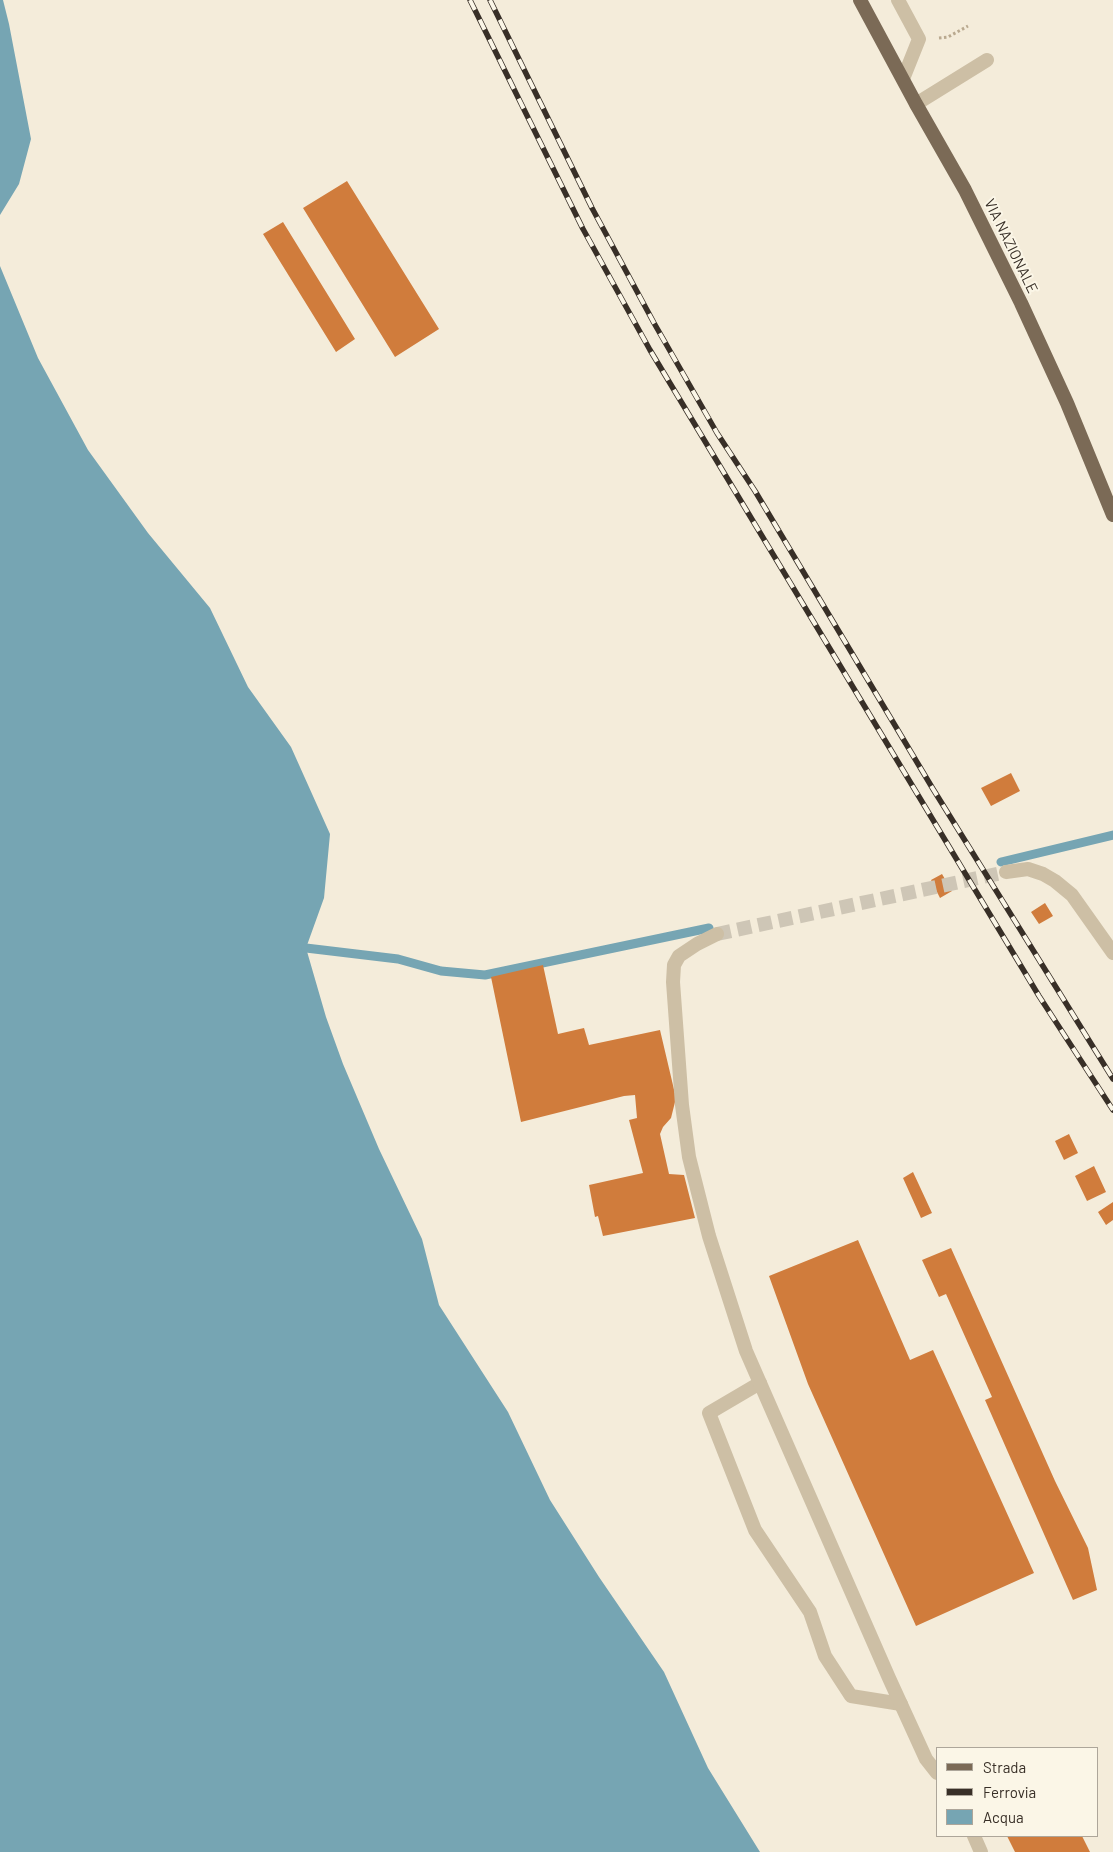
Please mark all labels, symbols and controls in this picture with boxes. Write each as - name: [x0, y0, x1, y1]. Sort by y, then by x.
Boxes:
- street label: VIA NAZIONALE: [980, 196, 1042, 296]
- legend: [936, 1747, 1098, 1837]
- text: Strada: [983, 1758, 1026, 1776]
- text: Ferrovia: [983, 1783, 1036, 1801]
- text: Acqua: [983, 1808, 1024, 1826]

